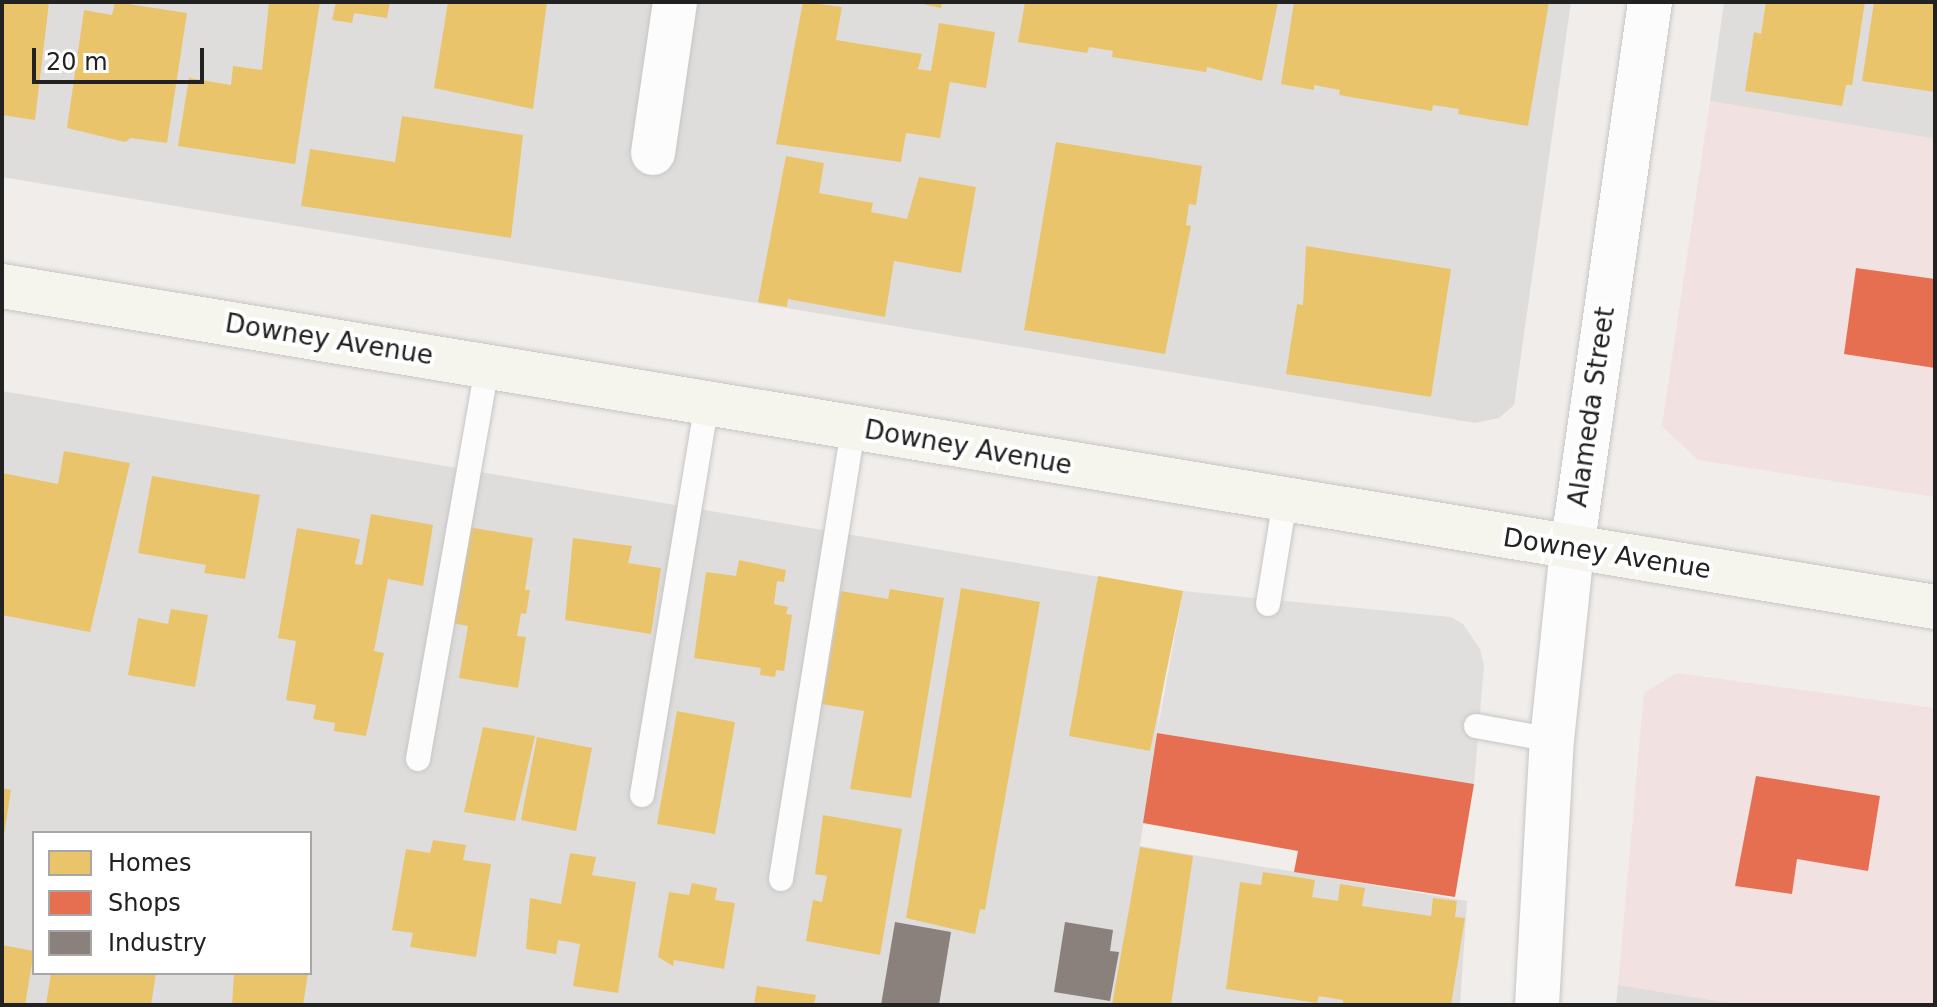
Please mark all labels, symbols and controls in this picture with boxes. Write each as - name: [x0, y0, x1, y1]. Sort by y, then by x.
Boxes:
- scale bar: [36, 32, 208, 82]
- text: 20 m: [46, 48, 108, 76]
- street label: Alameda Street: [1562, 305, 1622, 509]
- street label: Downey Avenue: [223, 308, 435, 372]
- street label: Downey Avenue: [862, 414, 1074, 482]
- street label: Downey Avenue: [1501, 522, 1713, 586]
- legend: [32, 831, 312, 975]
- text: Homes: [108, 849, 191, 877]
- text: Shops: [108, 889, 181, 917]
- text: Industry: [108, 929, 207, 957]

